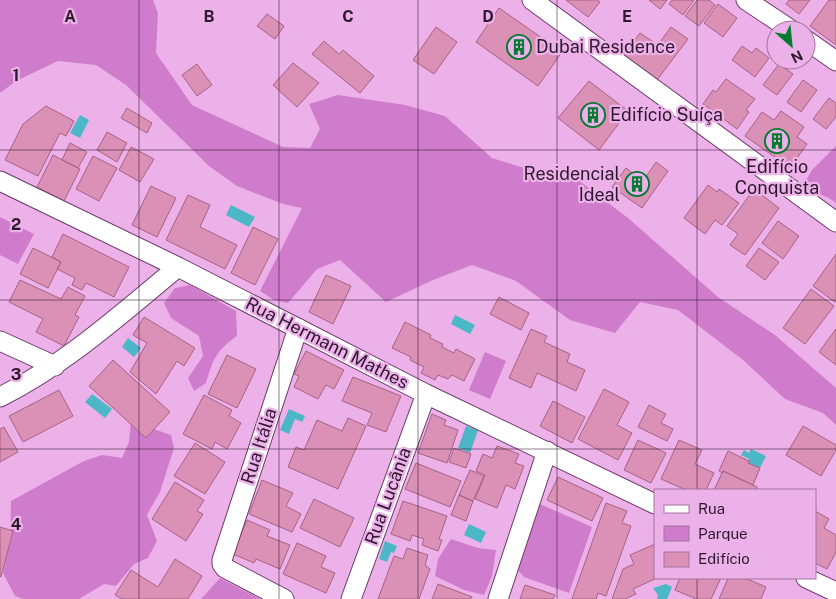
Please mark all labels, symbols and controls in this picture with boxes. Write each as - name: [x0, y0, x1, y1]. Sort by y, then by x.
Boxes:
- text: A: [64, 7, 76, 26]
- text: B: [204, 7, 215, 26]
- text: C: [342, 7, 354, 26]
- text: D: [482, 7, 494, 26]
- text: E: [622, 7, 632, 26]
- north arrow: [766, 20, 816, 70]
- building icon: Dubai Residence: [506, 34, 532, 60]
- place label: Dubai Residence: [536, 36, 675, 57]
- text: N: [788, 47, 805, 66]
- text: 1: [13, 66, 19, 85]
- building icon: Edifício Suíça: [580, 102, 606, 128]
- place label: Edifício Suíça: [610, 104, 723, 125]
- building icon: Edifício Conquista: [764, 128, 790, 154]
- place label: Edifício Conquista: [735, 156, 819, 198]
- place label: Residencial Ideal: [524, 163, 620, 205]
- building icon: Residencial Ideal: [624, 171, 650, 197]
- text: 2: [11, 215, 21, 234]
- street label: Rua Hermann Mathes: [242, 292, 412, 393]
- text: 3: [11, 365, 21, 384]
- street label: Rua Itália: [236, 405, 281, 486]
- street label: Rua Lucânia: [360, 444, 415, 547]
- legend: [654, 489, 816, 579]
- text: Rua: [698, 500, 725, 517]
- text: 4: [11, 515, 22, 534]
- text: Parque: [698, 525, 748, 542]
- text: Edifício: [698, 550, 750, 567]

